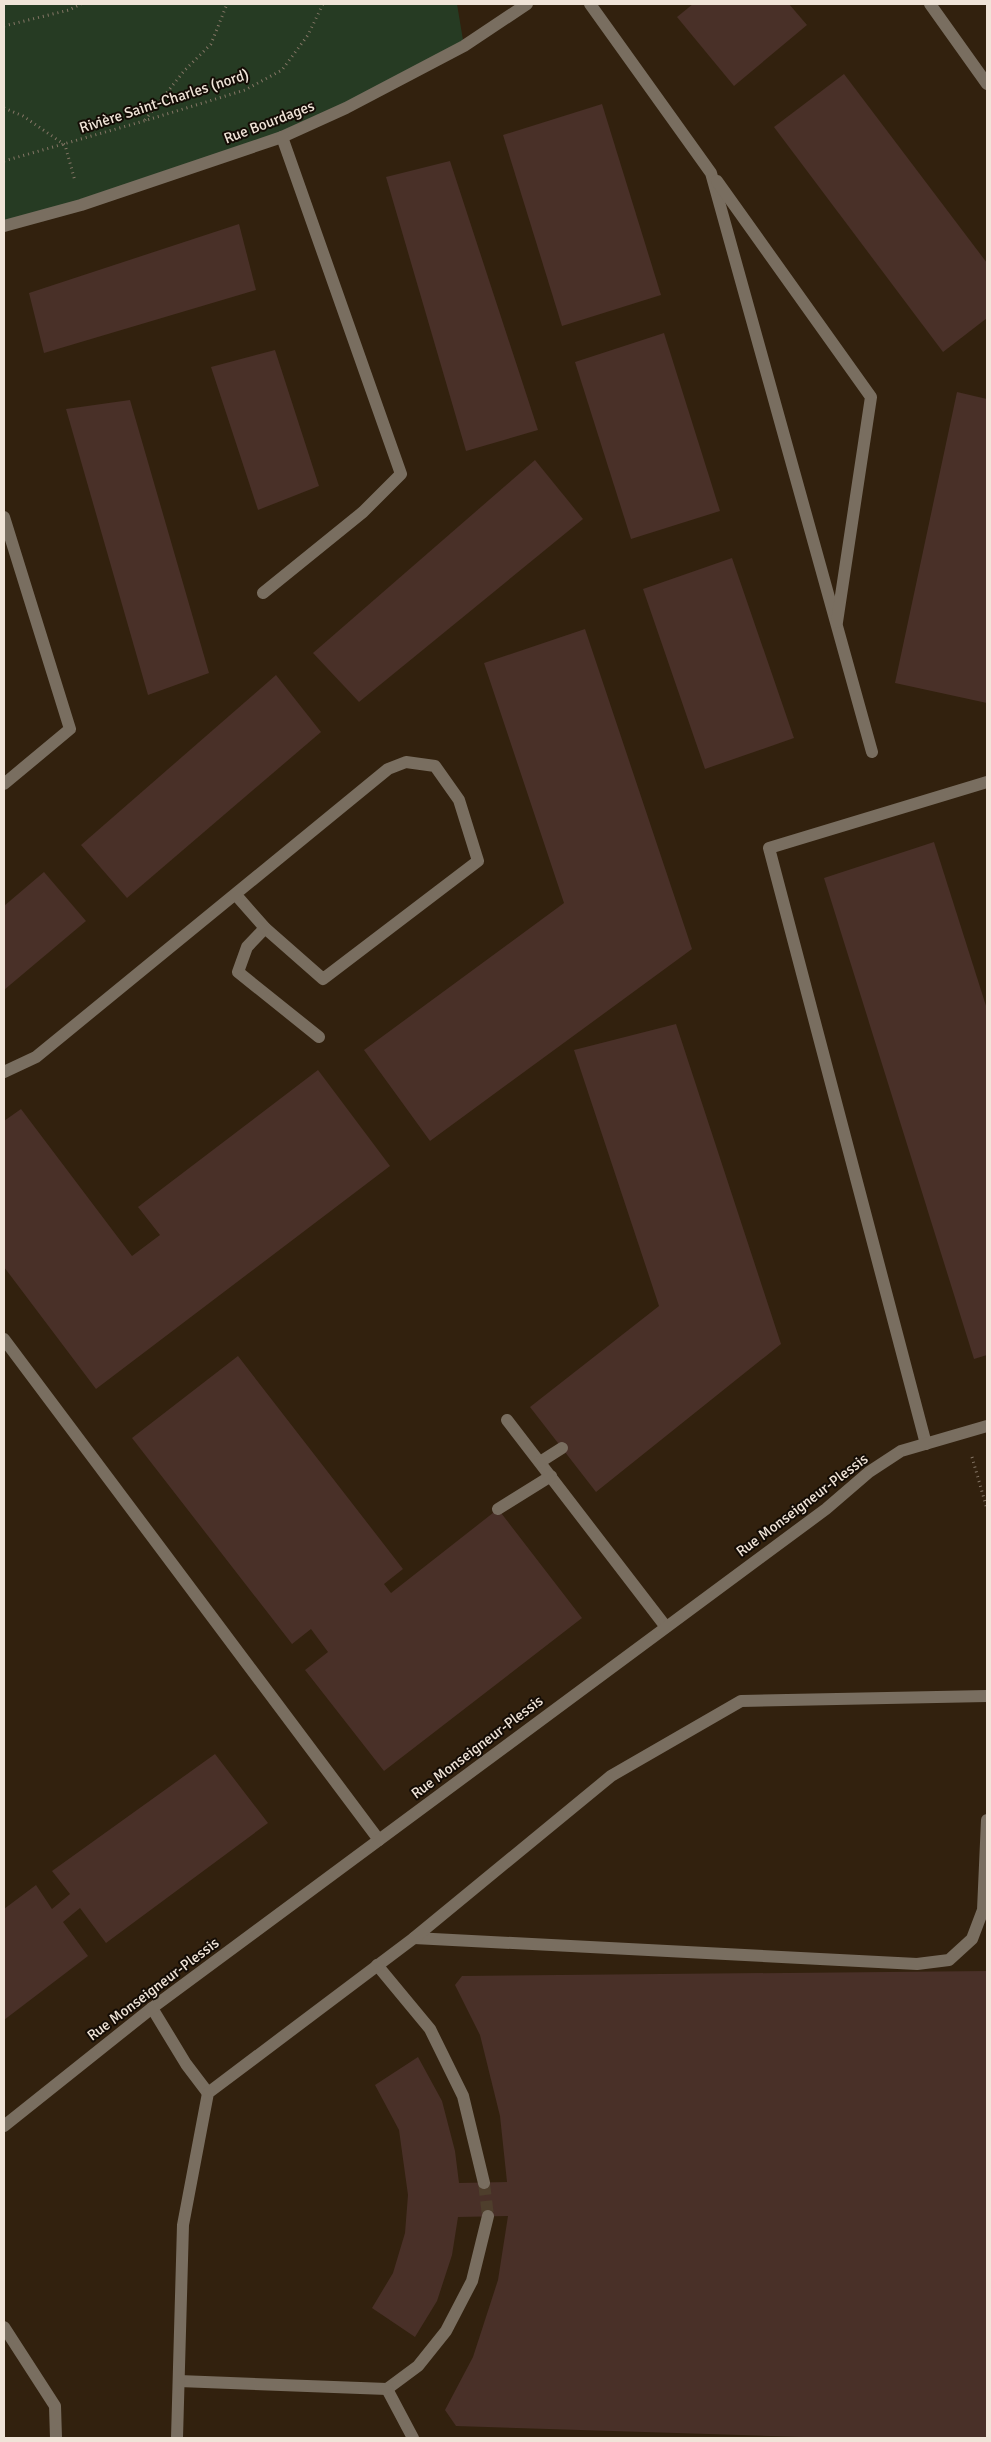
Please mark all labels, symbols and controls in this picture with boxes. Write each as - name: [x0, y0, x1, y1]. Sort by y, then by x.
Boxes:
- street label: Rivière Saint-Charles (nord): [77, 65, 251, 137]
- street label: Rue Bourdages: [221, 96, 317, 148]
- street label: Rue Monseigneur-Plessis: [732, 1449, 872, 1560]
- street label: Rue Monseigneur-Plessis: [407, 1691, 547, 1802]
- street label: Rue Monseigneur-Plessis: [83, 1933, 223, 2044]

